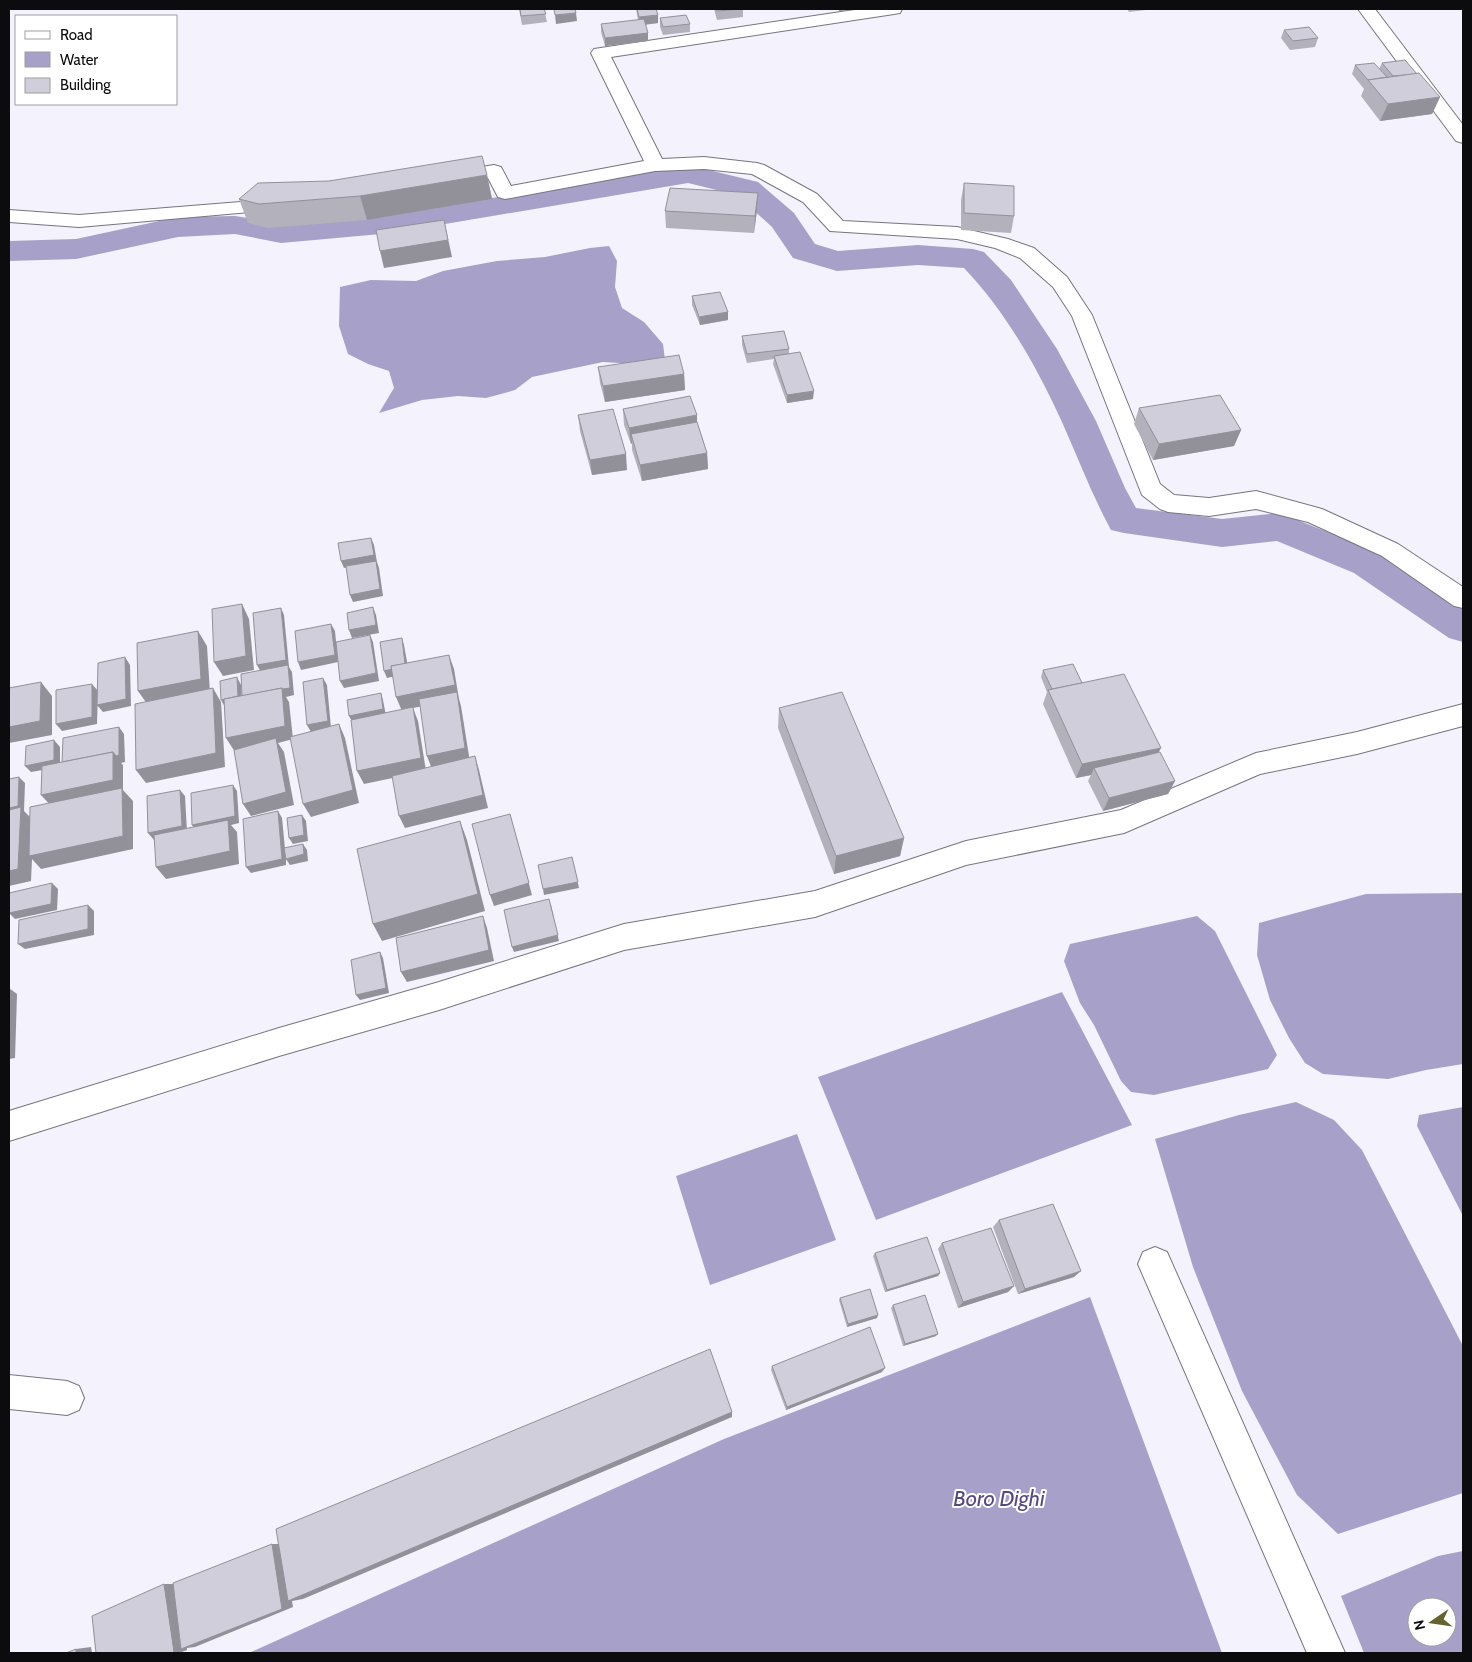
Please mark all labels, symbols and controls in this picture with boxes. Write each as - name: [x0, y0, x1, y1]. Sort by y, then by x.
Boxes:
- legend: [15, 15, 178, 105]
- text: Road: [60, 26, 93, 44]
- text: Water: [60, 51, 98, 69]
- text: Building: [60, 76, 111, 94]
- water label: Boro Dighi: [953, 1485, 1045, 1512]
- north arrow: [1407, 1597, 1457, 1647]
- text: N: [1409, 1618, 1429, 1632]

